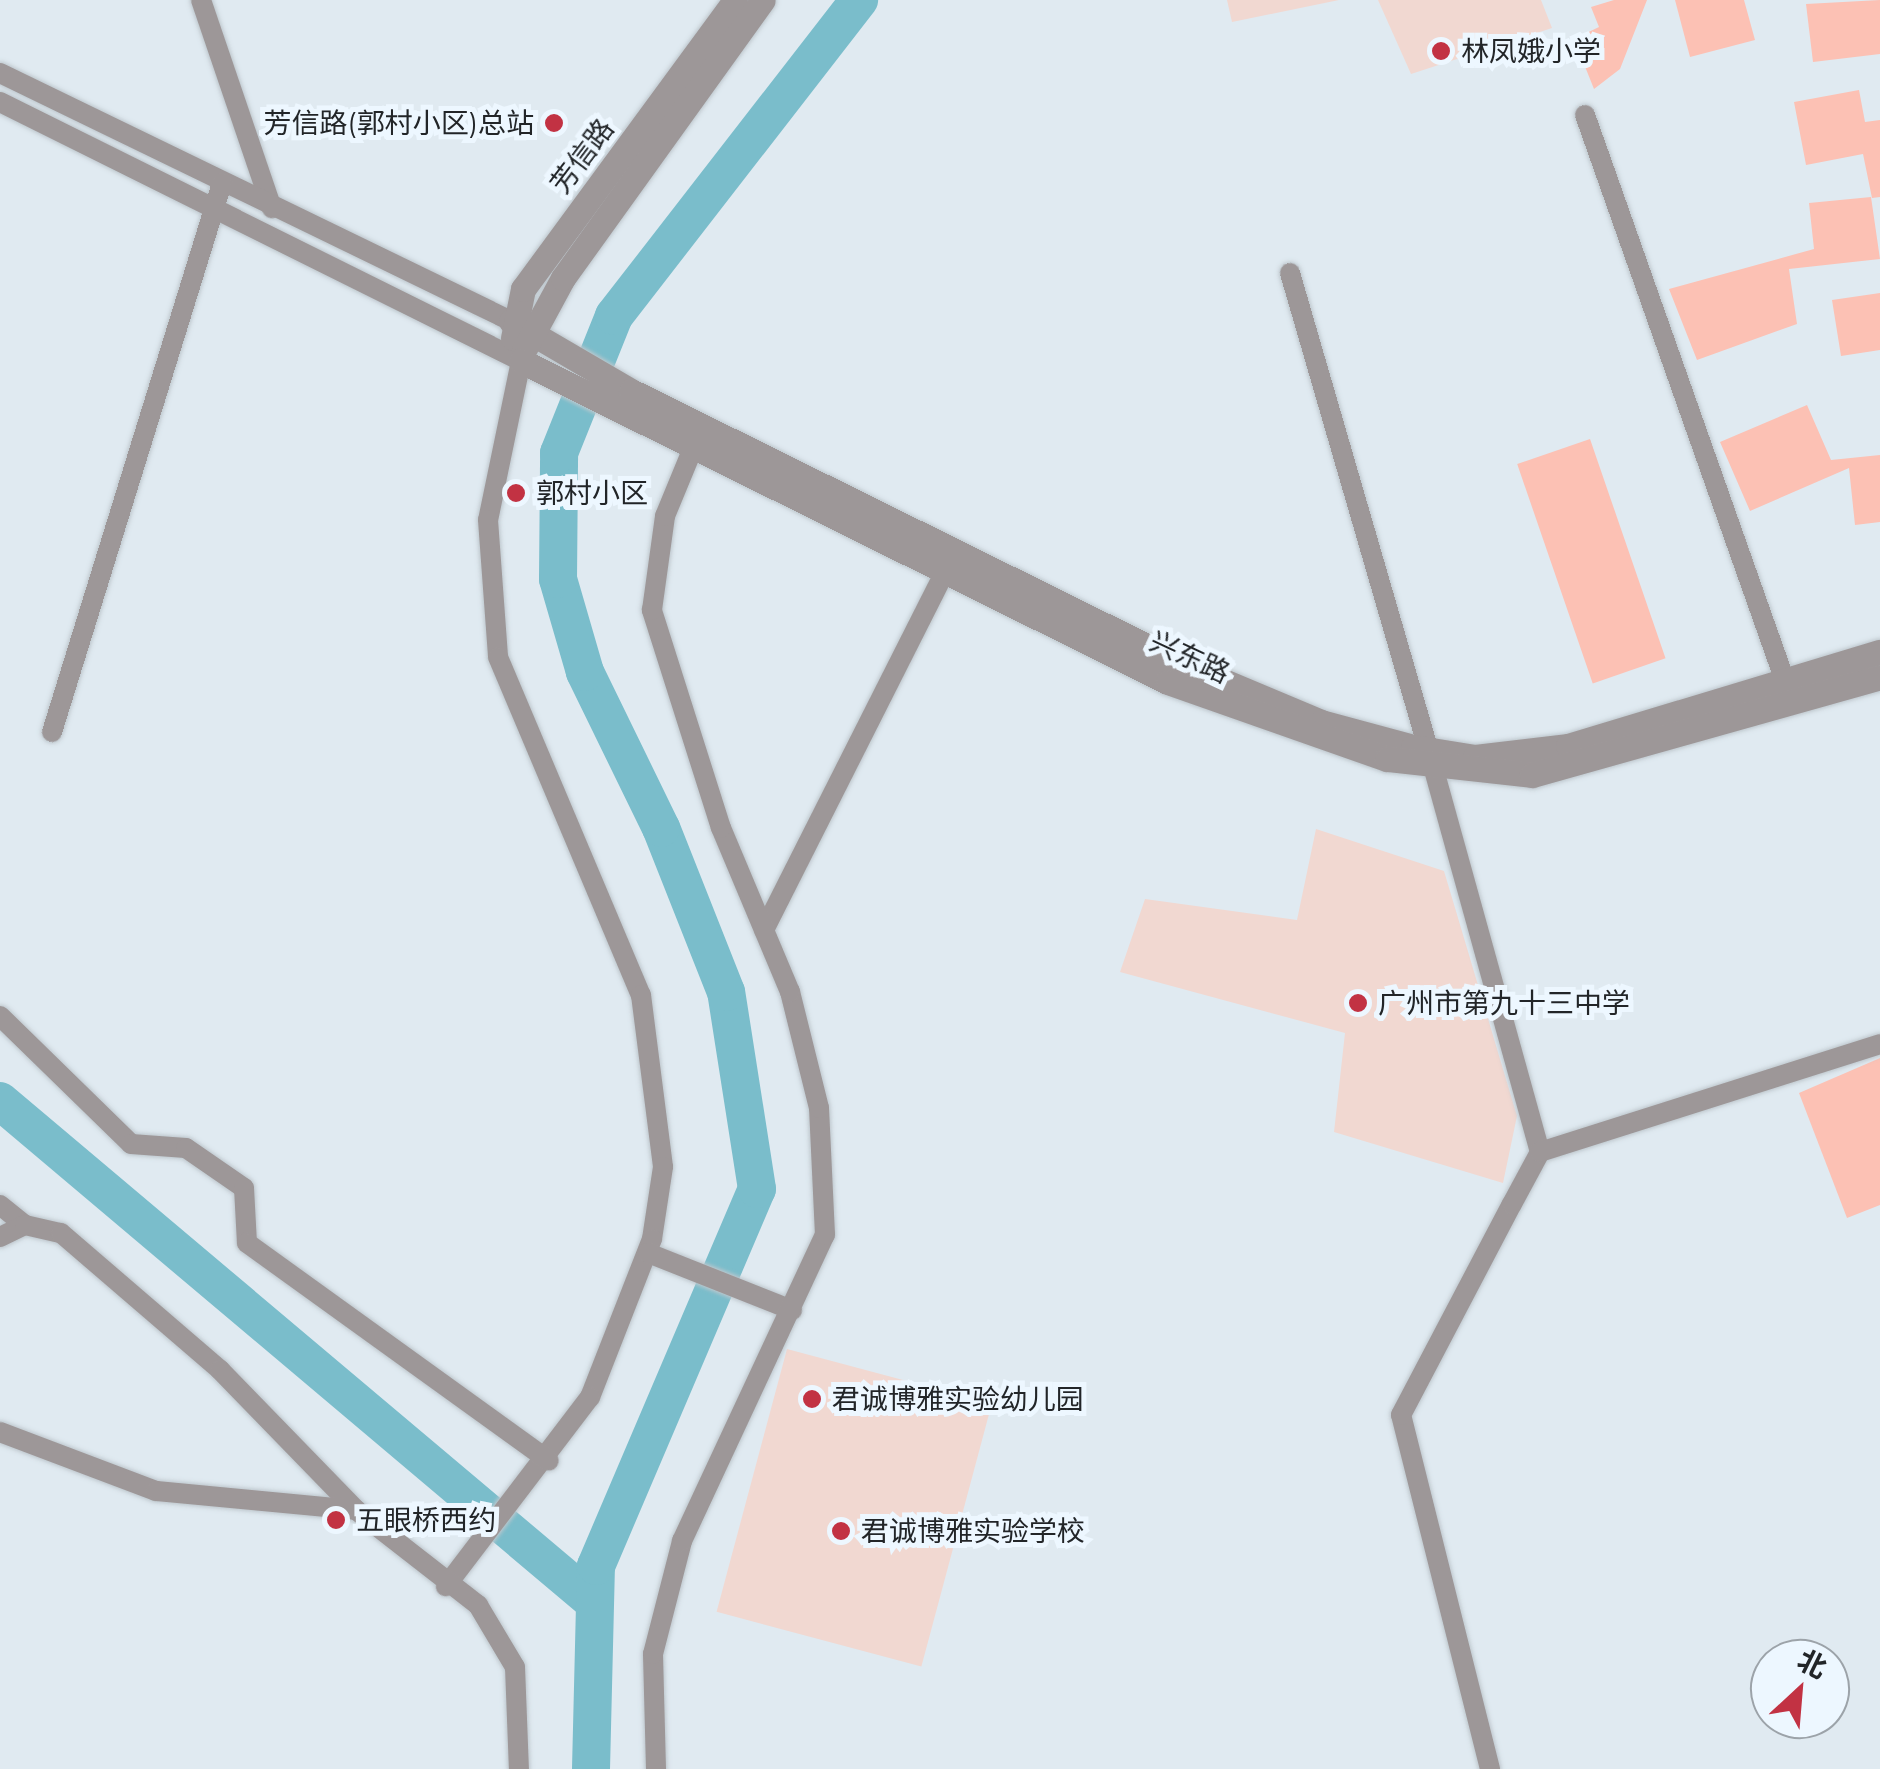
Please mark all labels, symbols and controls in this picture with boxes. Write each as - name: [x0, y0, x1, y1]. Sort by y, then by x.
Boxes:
- place label: 林凤娥小学: [1461, 34, 1601, 68]
- marker: 林凤娥小学: [1430, 40, 1452, 62]
- place label: 芳信路(郭村小区)总站: [264, 106, 534, 140]
- street label: 芳信路: [543, 112, 621, 200]
- marker: 芳信路(郭村小区)总站: [543, 112, 565, 134]
- place label: 郭村小区: [536, 476, 648, 510]
- marker: 郭村小区: [505, 482, 527, 504]
- street label: 兴东路: [1145, 624, 1235, 690]
- place label: 广州市第九十三中学: [1378, 986, 1630, 1020]
- marker: 广州市第九十三中学: [1347, 992, 1369, 1014]
- place label: 君诚博雅实验幼儿园: [832, 1382, 1084, 1416]
- marker: 君诚博雅实验幼儿园: [801, 1388, 823, 1410]
- place label: 五眼桥西约: [356, 1503, 496, 1537]
- marker: 五眼桥西约: [325, 1509, 347, 1531]
- place label: 君诚博雅实验学校: [861, 1514, 1085, 1548]
- marker: 君诚博雅实验学校: [830, 1520, 852, 1542]
- north arrow: [1750, 1639, 1850, 1739]
- text: 北: [1792, 1642, 1832, 1685]

